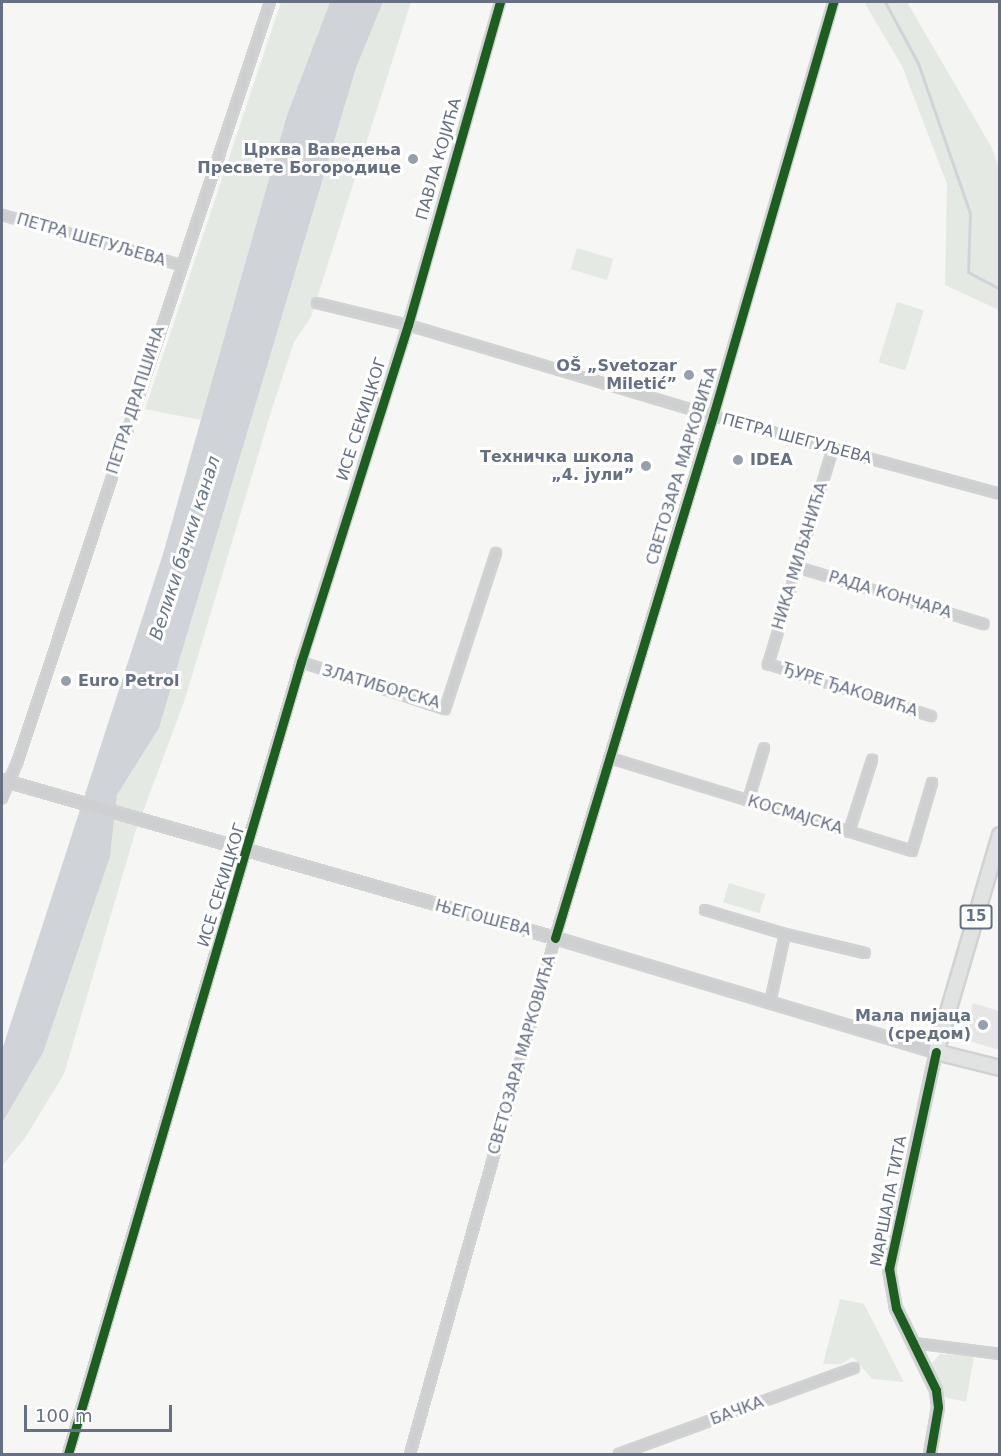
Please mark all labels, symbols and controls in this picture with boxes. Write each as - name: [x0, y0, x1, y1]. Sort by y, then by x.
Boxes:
- street label: ПАВЛА КОЈИЋА: [412, 96, 466, 222]
- place label: Црква Ваведења Пресвете Богородице: [197, 140, 401, 178]
- marker: Црква Ваведења Пресвете Богородице: [406, 152, 420, 166]
- street label: ПЕТРА ШЕГУЉЕВА: [14, 210, 168, 270]
- street label: ПЕТРА ДРАПШИНА: [103, 323, 169, 477]
- street label: ИСЕ СЕКИЦКОГ: [333, 355, 391, 483]
- place label: OŠ „Svetozar Miletić”: [556, 356, 677, 394]
- street label: СВЕТОЗАРА МАРКОВИЋА: [643, 365, 721, 567]
- marker: OŠ „Svetozar Miletić”: [682, 368, 696, 382]
- street label: ПЕТРА ШЕГУЉЕВА: [720, 410, 874, 468]
- place label: Техничка школа „4. јули”: [480, 447, 634, 485]
- place label: IDEA: [750, 450, 793, 470]
- water label: Велики бачки канал: [145, 453, 225, 643]
- marker: IDEA: [731, 453, 745, 467]
- marker: Техничка школа „4. јули”: [639, 459, 653, 473]
- street label: НИКА МИЉАНИЋА: [768, 480, 832, 632]
- street label: РАДА КОНЧАРА: [826, 567, 954, 623]
- street label: ЂУРЕ ЂАКОВИЋА: [780, 659, 920, 721]
- street label: ЗЛАТИБОРСКА: [320, 661, 442, 713]
- place label: Euro Petrol: [78, 671, 179, 691]
- marker: Euro Petrol: [59, 674, 73, 688]
- street label: КОСМАЈСКА: [745, 791, 845, 839]
- street label: ИСЕ СЕКИЦКОГ: [194, 820, 250, 950]
- street label: ЊЕГОШЕВА: [433, 896, 533, 940]
- road number: 15: [960, 905, 992, 929]
- street label: СВЕТОЗАРА МАРКОВИЋА: [484, 953, 560, 1157]
- place label: Мала пијаца (средом): [855, 1006, 971, 1044]
- marker: Мала пијаца (средом): [976, 1018, 990, 1032]
- street label: МАРШАЛА ТИТА: [867, 1134, 911, 1268]
- scale bar: [27, 1393, 176, 1431]
- street label: БАЧКА: [708, 1393, 766, 1429]
- text: 100 m: [35, 1405, 93, 1426]

